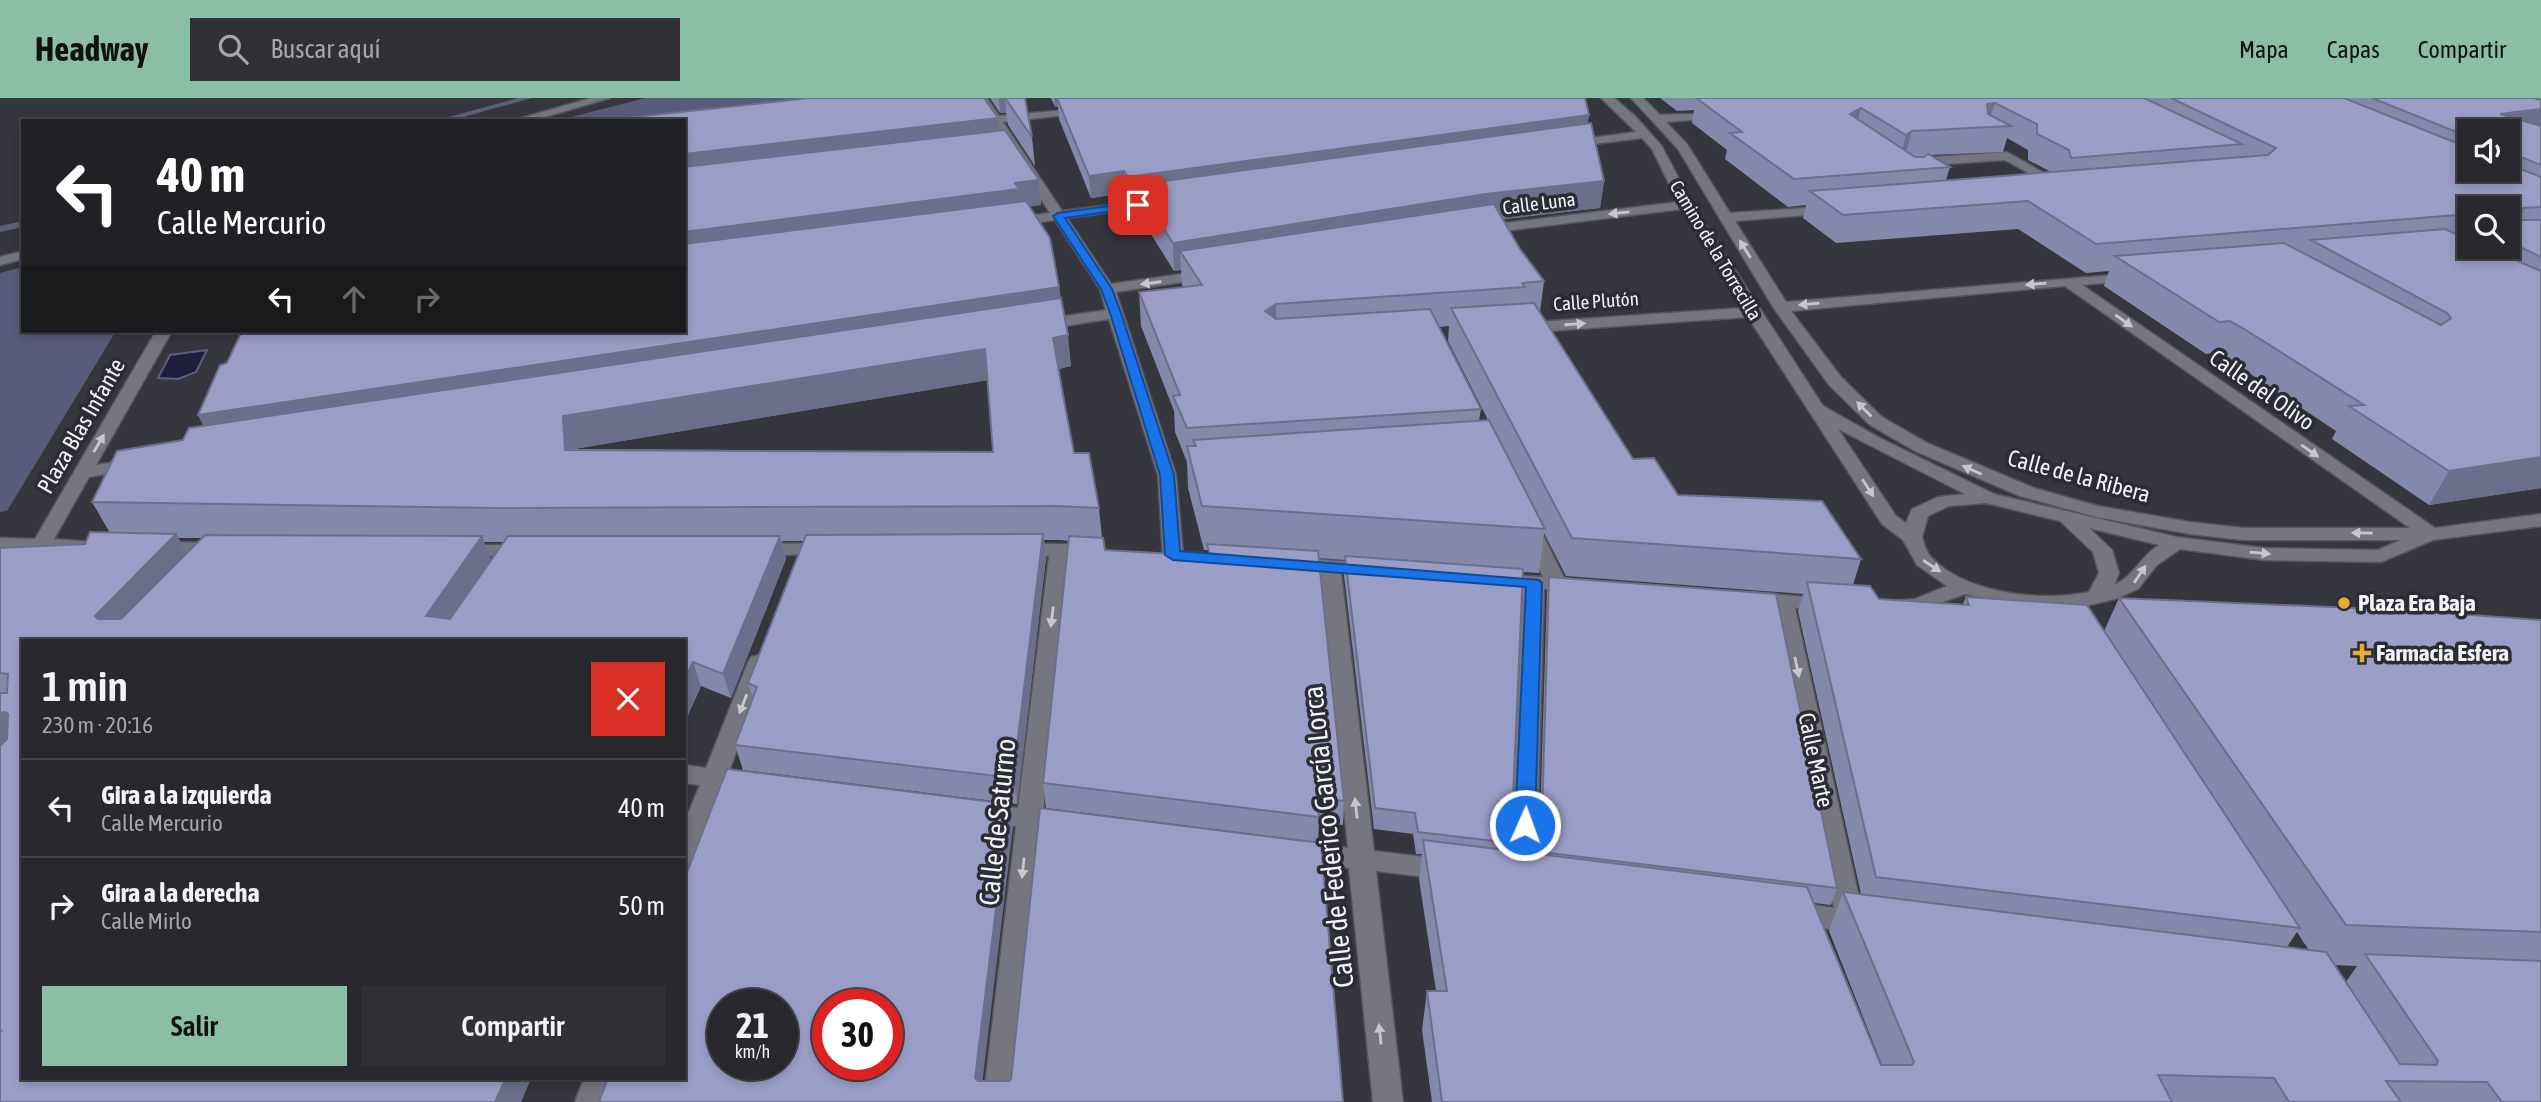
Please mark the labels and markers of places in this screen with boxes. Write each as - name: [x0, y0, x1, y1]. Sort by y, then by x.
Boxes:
- pin: [1108, 175, 1168, 235]
- place label: Plaza Era Baja: [2358, 590, 2476, 616]
- marker: Plaza Era Baja: [2336, 595, 2352, 611]
- place label: Farmacia Esfera: [2376, 640, 2509, 666]
- marker: Farmacia Esfera: [2354, 645, 2370, 661]

